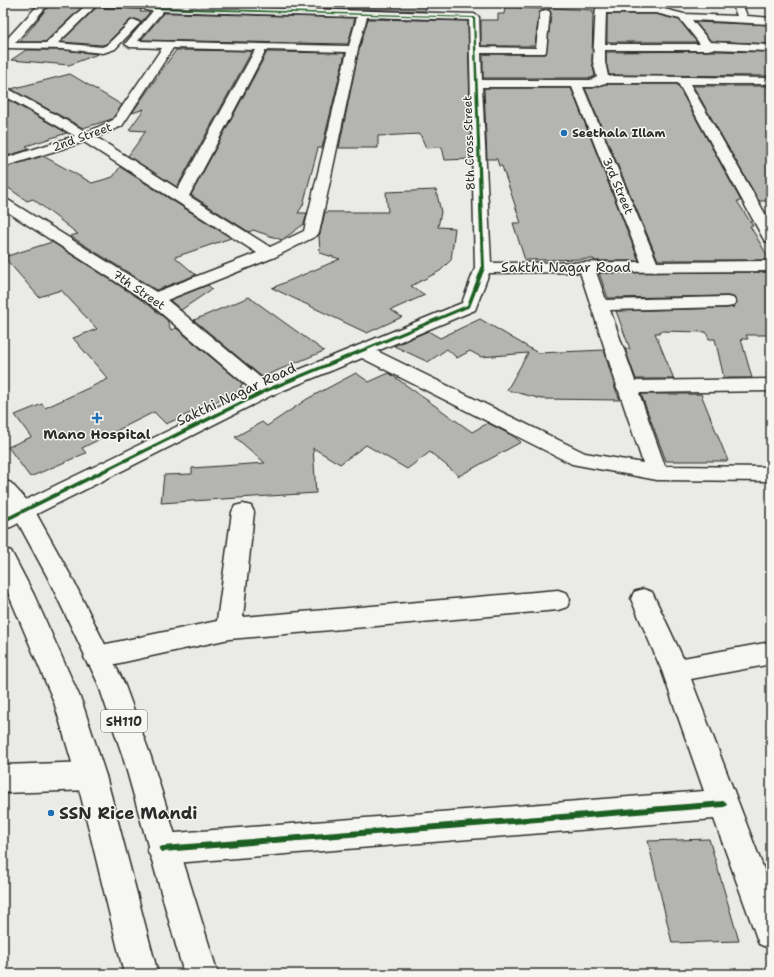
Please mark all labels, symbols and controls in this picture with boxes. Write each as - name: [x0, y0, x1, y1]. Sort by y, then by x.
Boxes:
- street label: 8th Cross Street: [459, 95, 479, 191]
- street label: 2nd Street: [50, 119, 114, 155]
- place label: Seethala Illam: [572, 125, 666, 141]
- marker: Seethala Illam: [559, 128, 569, 138]
- street label: 3rd Street: [599, 155, 637, 217]
- street label: Sakthi Nagar Road: [501, 258, 631, 276]
- street label: 7th Street: [110, 267, 168, 313]
- street label: Sakthi Nagar Road: [173, 358, 299, 430]
- marker: Mano Hospital: [91, 412, 103, 424]
- place label: Mano Hospital: [43, 425, 151, 443]
- road number: SH110: [101, 710, 147, 732]
- place label: SSN Rice Mandi: [59, 802, 197, 824]
- marker: SSN Rice Mandi: [46, 808, 56, 818]

